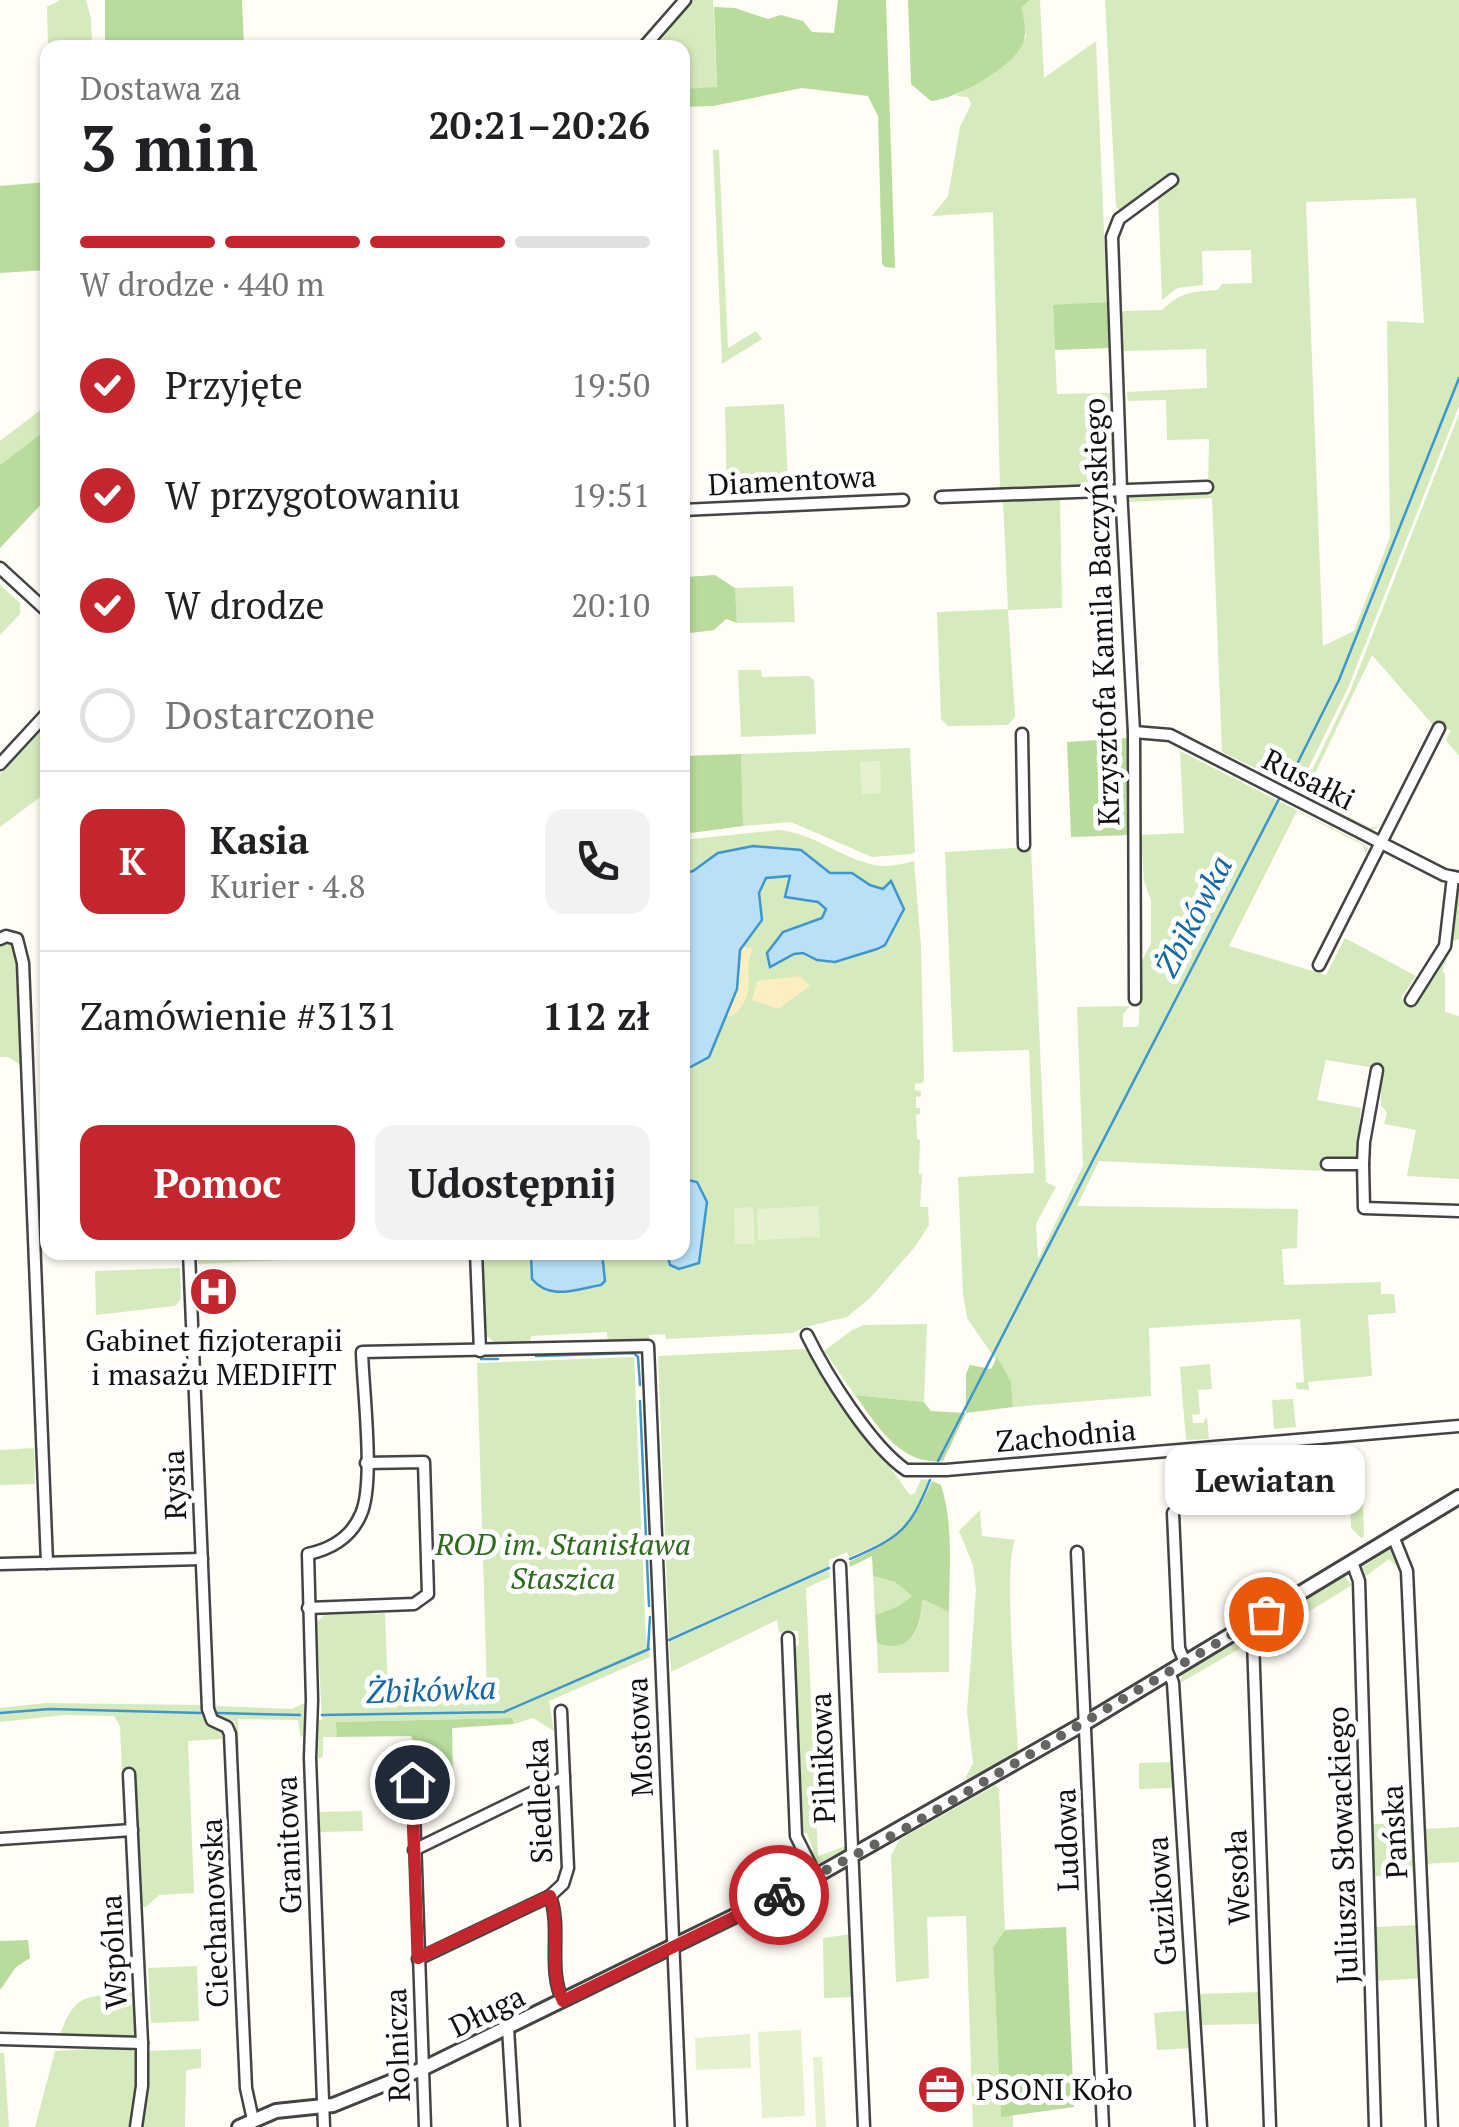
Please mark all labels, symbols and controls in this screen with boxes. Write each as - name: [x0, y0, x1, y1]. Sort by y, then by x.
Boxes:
- text: Dostawa za: [80, 67, 241, 109]
- text: 20:21–20:26: [428, 100, 650, 150]
- text: 3 min: [80, 103, 258, 190]
- text: W drodze · 440 m: [80, 263, 324, 305]
- icon: check: [80, 358, 135, 413]
- text: Przyjęte: [165, 360, 303, 410]
- text: 19:50: [571, 364, 650, 406]
- street label: Krzysztofa Kamila Baczyńskiego: [1074, 397, 1128, 827]
- street label: Diamentowa: [707, 456, 877, 504]
- icon: check: [80, 468, 135, 523]
- text: W przygotowaniu: [165, 470, 460, 520]
- text: 19:51: [571, 474, 650, 516]
- icon: check: [80, 578, 135, 633]
- text: W drodze: [165, 580, 325, 630]
- text: 20:10: [571, 584, 650, 626]
- text: Dostarczone: [165, 690, 375, 740]
- street label: Rusałki: [1256, 739, 1362, 819]
- button: phone: [545, 809, 650, 914]
- text: Kasia: [210, 815, 309, 865]
- text: K: [119, 836, 146, 886]
- water label: Żbikówka: [1145, 848, 1241, 984]
- text: Kurier · 4.8: [210, 865, 366, 907]
- text: Zamówienie #3131: [80, 991, 398, 1041]
- text: 112 zł: [542, 991, 650, 1041]
- button: Pomoc: [80, 1125, 355, 1240]
- button: Udostępnij: [375, 1125, 650, 1240]
- hospital icon: Gabinet fizjoterapii i masażu MEDIFIT: [188, 1265, 240, 1317]
- place label: Gabinet fizjoterapii i masażu MEDIFIT: [85, 1320, 343, 1394]
- street label: Zachodnia: [994, 1409, 1138, 1461]
- callout: Lewiatan: [1166, 1444, 1366, 1514]
- street label: Rysia: [153, 1449, 195, 1521]
- text: Lewiatan: [1195, 1459, 1335, 1501]
- park label: ROD im. Stanisława Staszica: [434, 1524, 691, 1598]
- pin: [1224, 1572, 1309, 1657]
- icon: bag: [1239, 1587, 1294, 1642]
- water label: Żbikówka: [365, 1666, 497, 1712]
- street label: Mostowa: [616, 1676, 662, 1798]
- street label: Pilnikowa: [800, 1692, 844, 1824]
- street label: Juliusza Słowackiego: [1317, 1705, 1367, 1985]
- street label: Siedlecka: [517, 1738, 561, 1864]
- pin: [370, 1740, 455, 1825]
- icon: home: [385, 1755, 440, 1810]
- street label: Granitowa: [266, 1775, 310, 1915]
- street label: Pańska: [1372, 1784, 1416, 1880]
- street label: Ludowa: [1044, 1788, 1088, 1892]
- street label: Ciechanowska: [191, 1818, 237, 2008]
- street label: Wesoła: [1215, 1829, 1259, 1925]
- street label: Guzikowa: [1137, 1835, 1185, 1967]
- courier: [729, 1845, 829, 1945]
- icon: bike: [752, 1868, 807, 1923]
- street label: Wspólna: [90, 1894, 136, 2010]
- street label: Długa: [443, 1976, 531, 2046]
- street label: Rolnicza: [375, 1987, 419, 2103]
- office icon: PSONI Koło: [915, 2063, 967, 2115]
- place label: PSONI Koło: [976, 2069, 1133, 2109]

